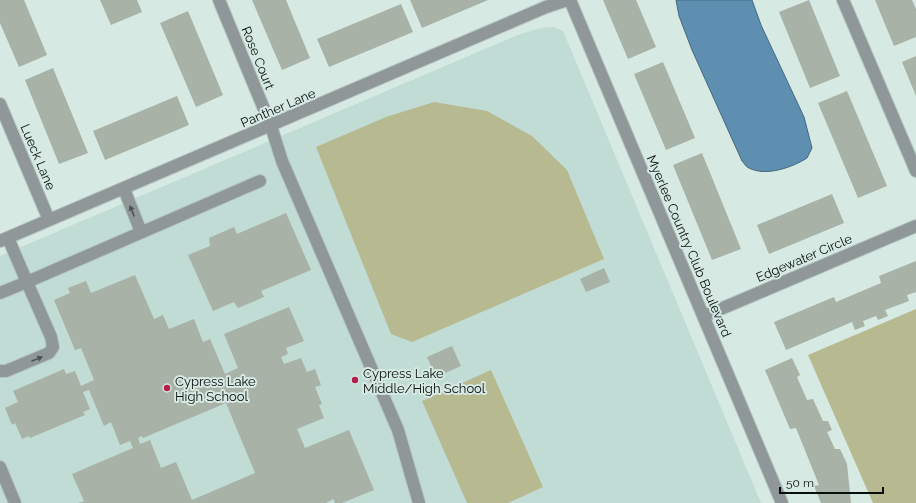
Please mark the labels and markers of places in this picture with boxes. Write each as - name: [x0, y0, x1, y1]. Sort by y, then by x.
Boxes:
- place label: Cypress Lake Middle/High School: [363, 366, 486, 396]
- place label: Cypress Lake High School: [175, 374, 256, 404]
- marker: Cypress Lake Middle/High School: [350, 375, 360, 385]
- marker: Cypress Lake High School: [162, 383, 172, 393]

